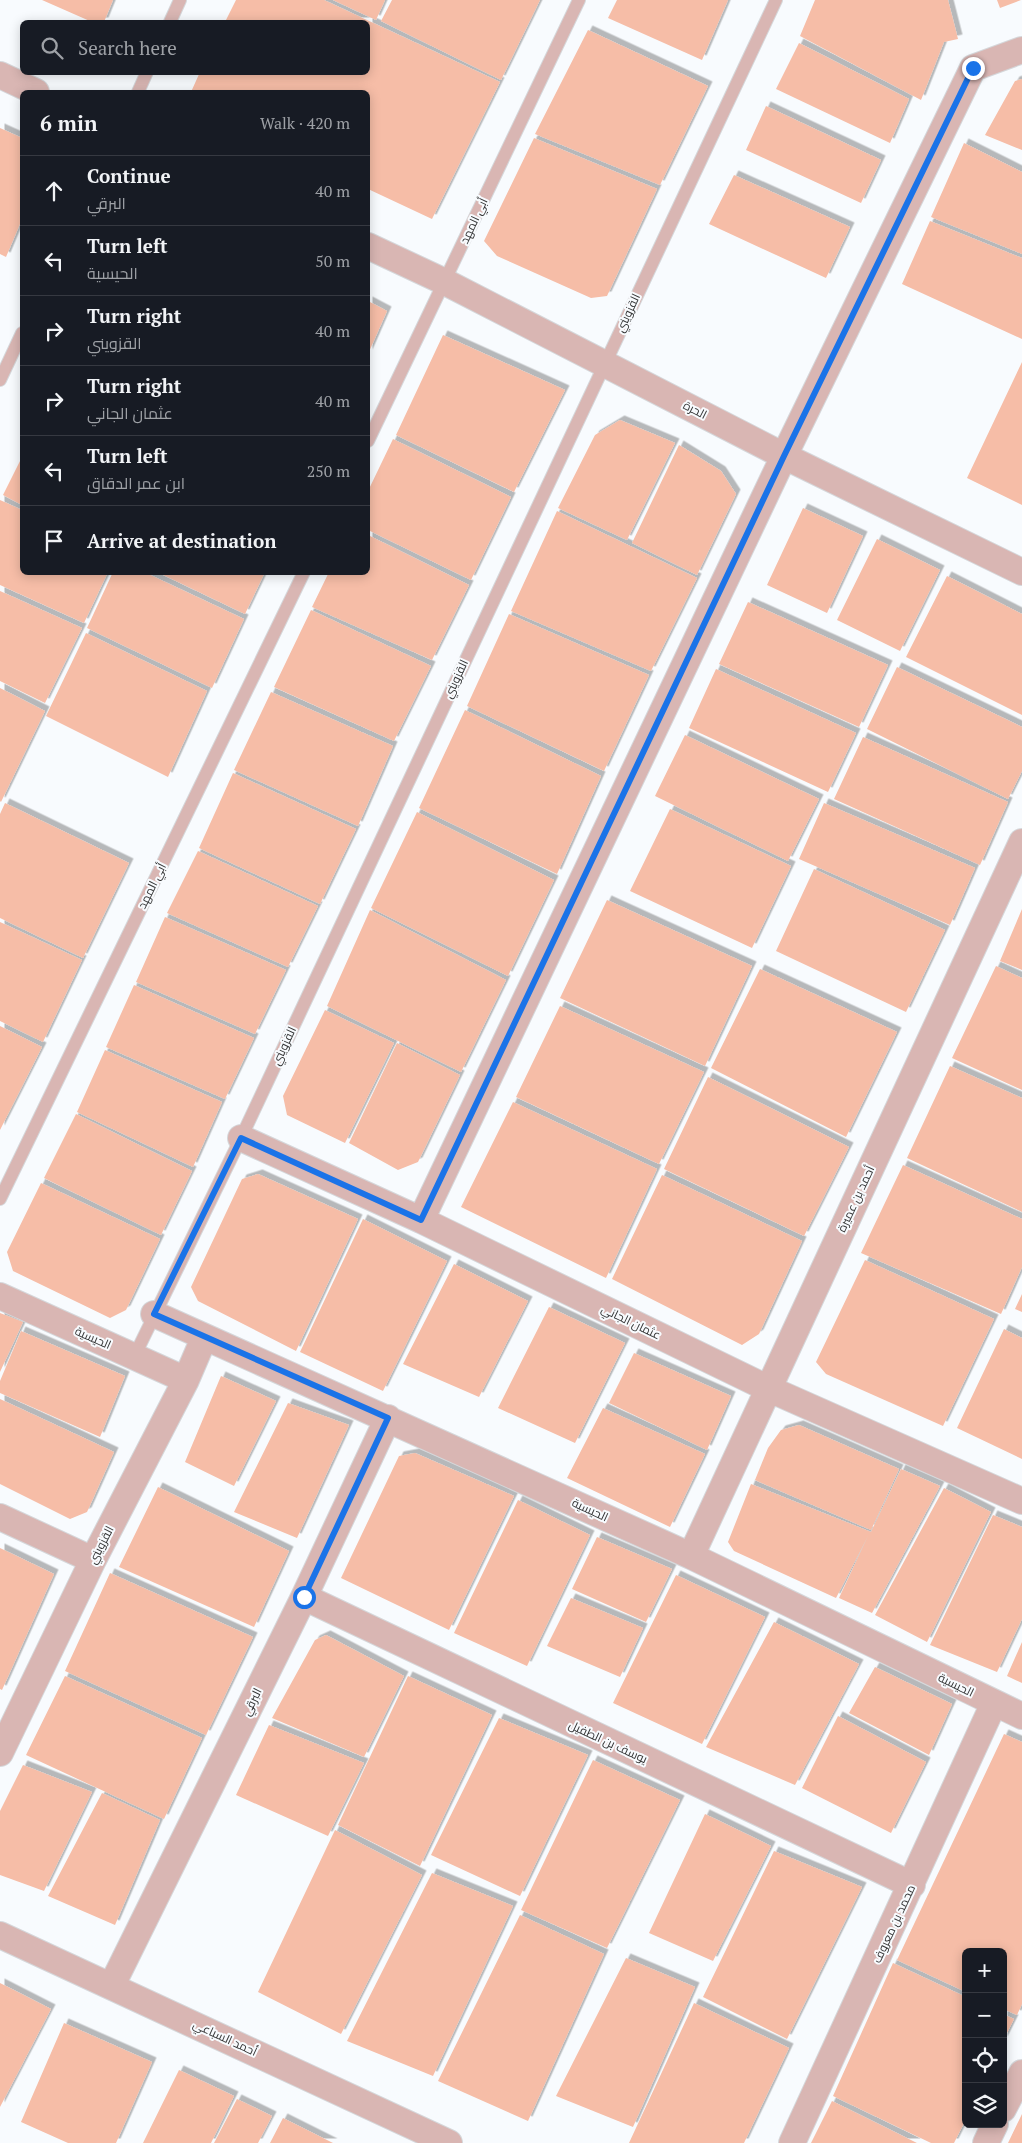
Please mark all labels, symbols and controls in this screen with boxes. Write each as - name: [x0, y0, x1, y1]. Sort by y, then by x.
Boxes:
- search box: [20, 20, 370, 75]
- icon: search: [38, 34, 66, 62]
- text: Search here: [78, 35, 177, 60]
- route end: [962, 57, 985, 80]
- text: 6 min: [40, 109, 97, 137]
- text: Walk · 420 m: [260, 112, 350, 134]
- text: Continue: [87, 163, 171, 188]
- icon: ahead: [40, 177, 68, 205]
- text: 40 m: [315, 180, 350, 202]
- text: البرقي: [87, 192, 126, 214]
- street label: أبي المهد: [456, 195, 493, 247]
- text: Turn left: [87, 233, 168, 258]
- icon: left: [40, 247, 68, 275]
- text: 50 m: [315, 250, 350, 272]
- text: الحيسية: [87, 262, 138, 284]
- street label: القزويني: [612, 291, 646, 336]
- text: Turn right: [87, 303, 181, 328]
- icon: right: [40, 317, 68, 345]
- text: 40 m: [315, 320, 350, 342]
- text: القزويني: [87, 332, 142, 354]
- text: Turn right: [87, 373, 181, 398]
- icon: right: [40, 387, 68, 415]
- text: 40 m: [315, 390, 350, 412]
- street label: الحرة: [681, 397, 709, 422]
- text: عثمان الجاني: [87, 402, 173, 424]
- text: Turn left: [87, 443, 168, 468]
- icon: left: [40, 457, 68, 485]
- text: 250 m: [307, 460, 350, 482]
- text: ابن عمر الدقاق: [87, 472, 185, 494]
- icon: arrive: [40, 527, 68, 555]
- text: Arrive at destination: [87, 528, 276, 553]
- street label: القزويني: [440, 657, 474, 702]
- street label: أبي المهد: [134, 861, 172, 912]
- street label: القزويني: [268, 1024, 302, 1069]
- street label: أحمد بن عميرة: [834, 1163, 877, 1234]
- street label: عثمان الجاني: [598, 1301, 663, 1345]
- street label: الحيسية: [73, 1323, 114, 1352]
- street label: الحيسية: [570, 1495, 611, 1524]
- street label: القزويني: [85, 1523, 119, 1568]
- route start: [293, 1586, 316, 1609]
- street label: الحيسية: [936, 1669, 977, 1700]
- street label: البرقي: [238, 1685, 267, 1719]
- street label: يوسف بن الطفيل: [566, 1717, 651, 1767]
- street label: محمد بن معروف: [869, 1882, 918, 1965]
- map controls: [962, 1948, 1007, 2128]
- button: +: [962, 1948, 1007, 1993]
- button: −: [962, 1993, 1007, 2038]
- street label: أحمد السباعي: [190, 2016, 260, 2062]
- button: locate: [962, 2038, 1007, 2083]
- button: layers: [962, 2083, 1007, 2128]

